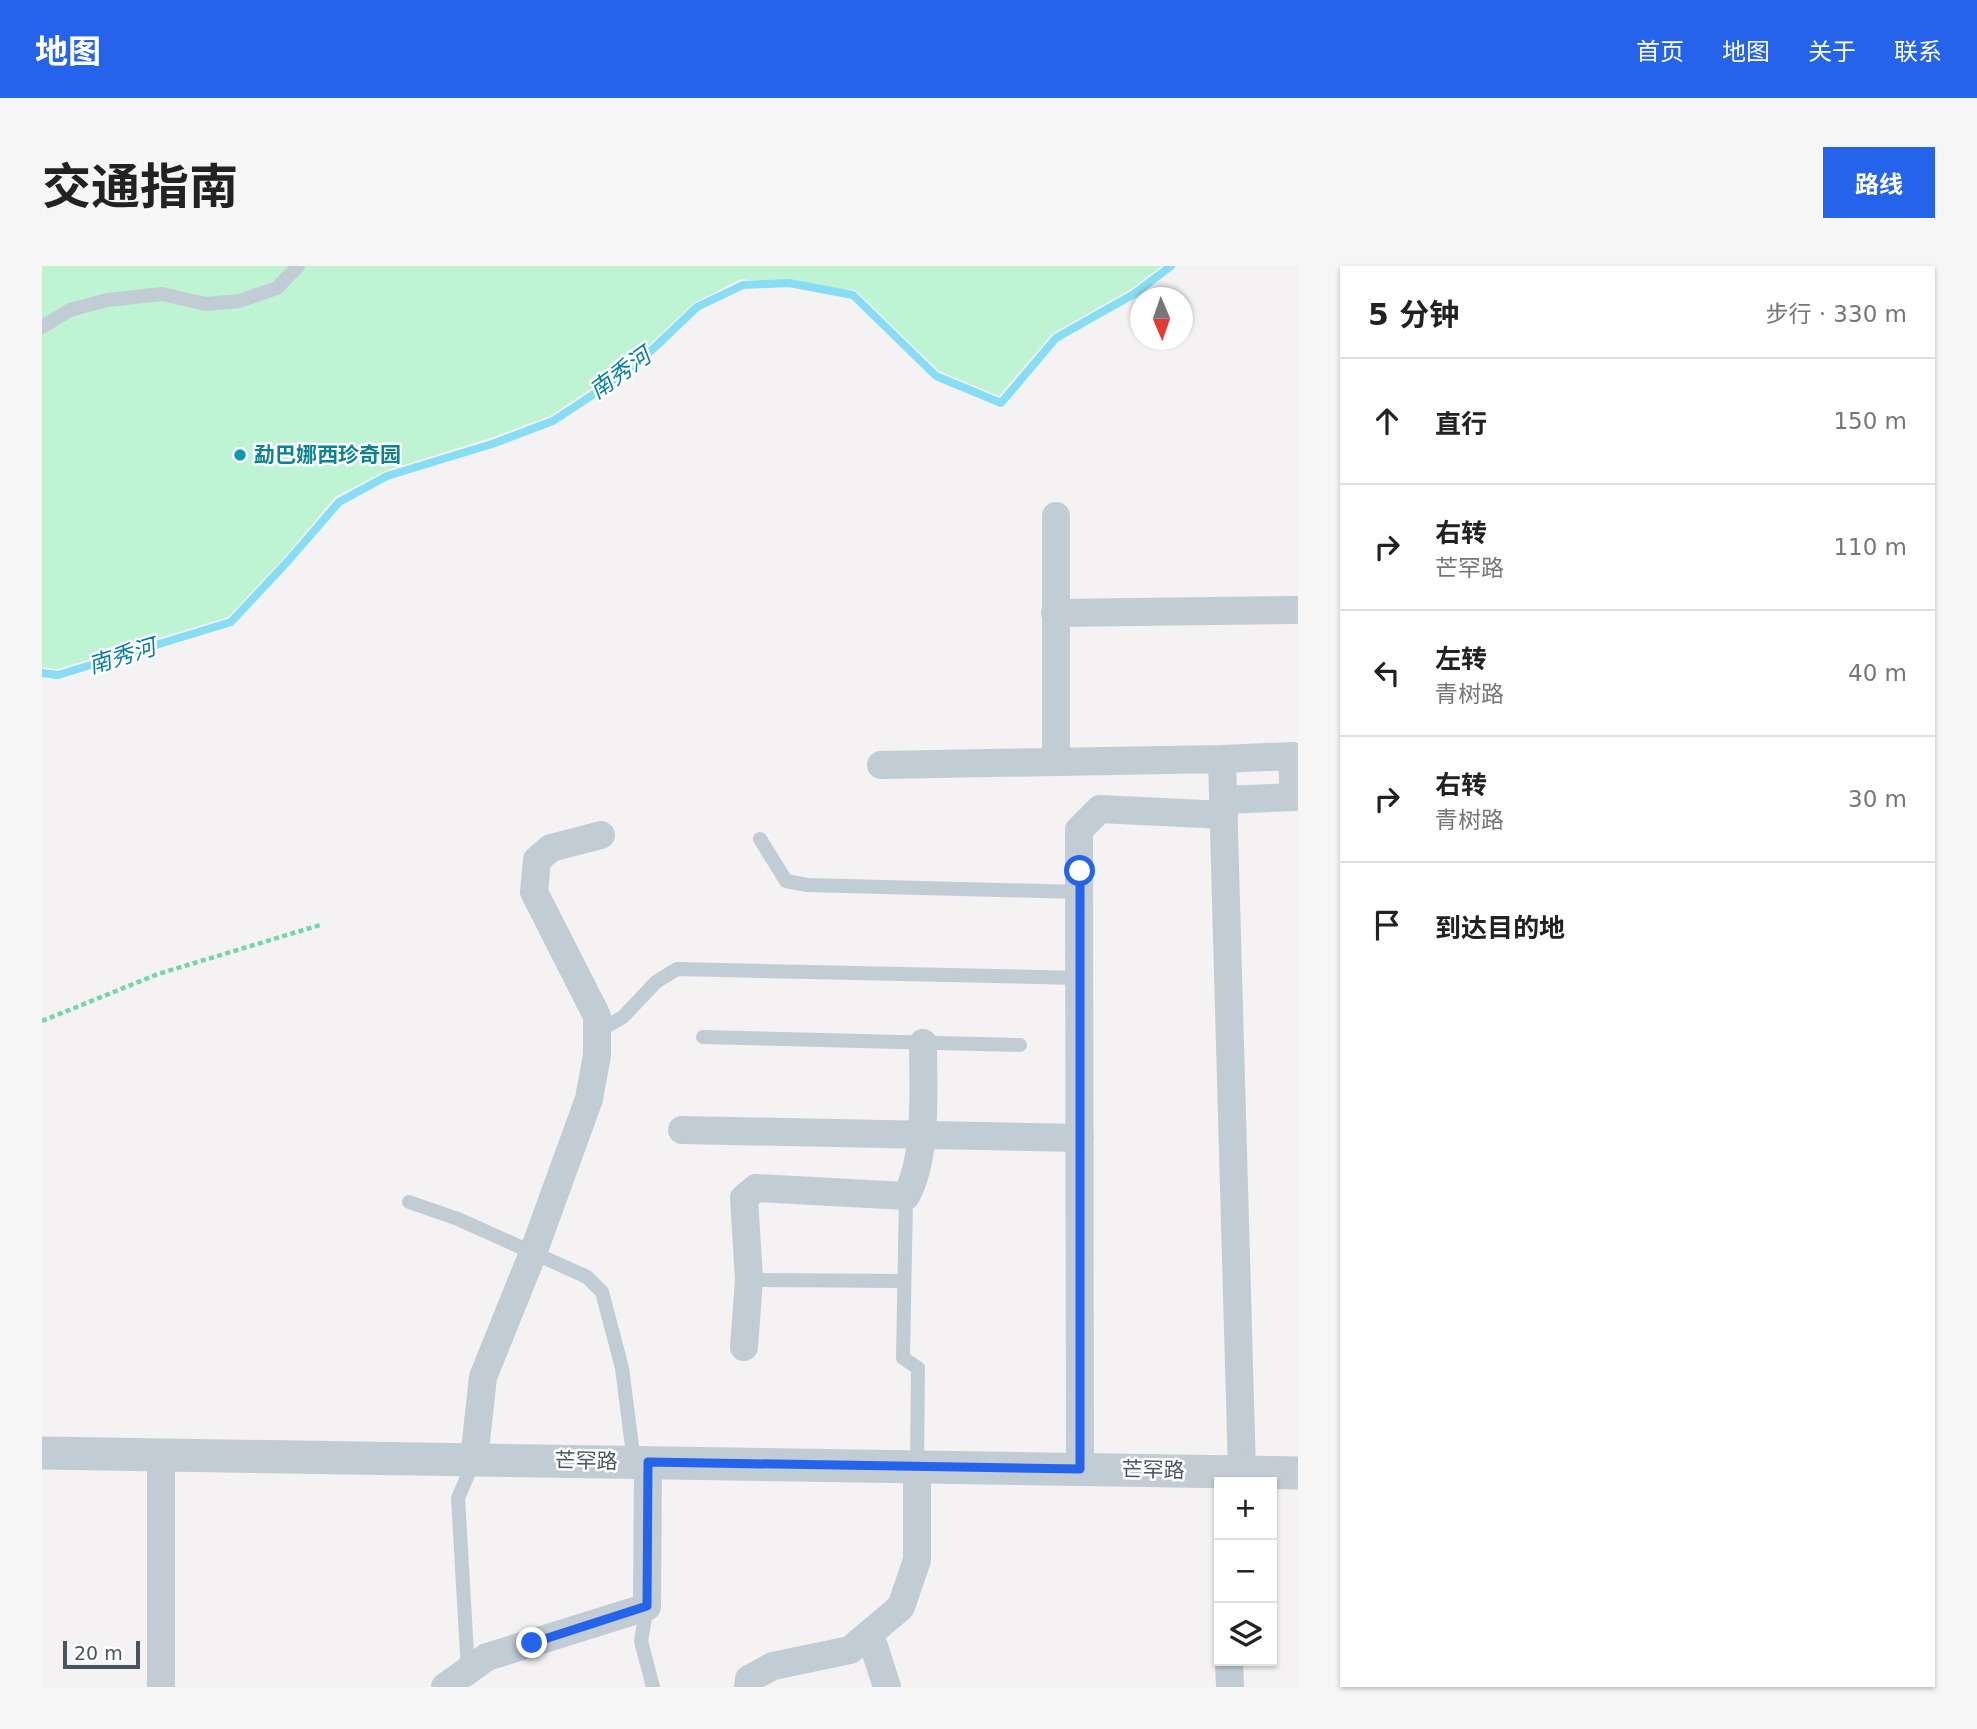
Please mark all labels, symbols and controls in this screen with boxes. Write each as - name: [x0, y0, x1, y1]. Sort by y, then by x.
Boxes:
- text: 地图: [35, 32, 101, 71]
- text: 首页: [1636, 38, 1684, 66]
- text: 地图: [1722, 38, 1770, 66]
- text: 关于: [1808, 38, 1856, 66]
- text: 联系: [1894, 38, 1942, 66]
- button: 路线: [1823, 147, 1935, 218]
- text: 交通指南: [42, 159, 238, 216]
- north arrow: [1130, 287, 1193, 350]
- text: 5 分钟: [1368, 297, 1459, 332]
- text: 步行 · 330 m: [1765, 301, 1907, 327]
- water label: 南秀河: [584, 340, 659, 404]
- icon: ahead: [1368, 402, 1406, 440]
- text: 150 m: [1833, 408, 1907, 434]
- text: 直行: [1435, 409, 1487, 439]
- place label: 勐巴娜西珍奇园: [254, 443, 401, 467]
- marker: 勐巴娜西珍奇园: [232, 447, 248, 463]
- text: 右转: [1435, 518, 1487, 548]
- icon: right: [1368, 528, 1406, 566]
- text: 110 m: [1833, 534, 1907, 560]
- text: 芒罕路: [1435, 555, 1504, 581]
- water label: 南秀河: [85, 632, 163, 679]
- text: 左转: [1435, 644, 1487, 674]
- icon: left: [1368, 654, 1406, 692]
- text: 40 m: [1848, 660, 1907, 686]
- text: 青树路: [1435, 681, 1504, 707]
- text: 右转: [1435, 770, 1487, 800]
- icon: right: [1368, 780, 1406, 818]
- text: 30 m: [1848, 786, 1907, 812]
- text: 青树路: [1435, 807, 1504, 833]
- route start: [1064, 855, 1095, 886]
- icon: arrive: [1368, 906, 1406, 944]
- text: 到达目的地: [1435, 913, 1565, 943]
- street label: 芒罕路: [554, 1448, 618, 1474]
- street label: 芒罕路: [1121, 1457, 1185, 1483]
- map controls: [1214, 1477, 1277, 1666]
- button: +: [1214, 1477, 1277, 1540]
- button: −: [1214, 1540, 1277, 1603]
- button: layers: [1214, 1603, 1277, 1666]
- route end: [516, 1627, 547, 1658]
- scale bar: [63, 1638, 140, 1670]
- text: 20 m: [74, 1642, 123, 1664]

